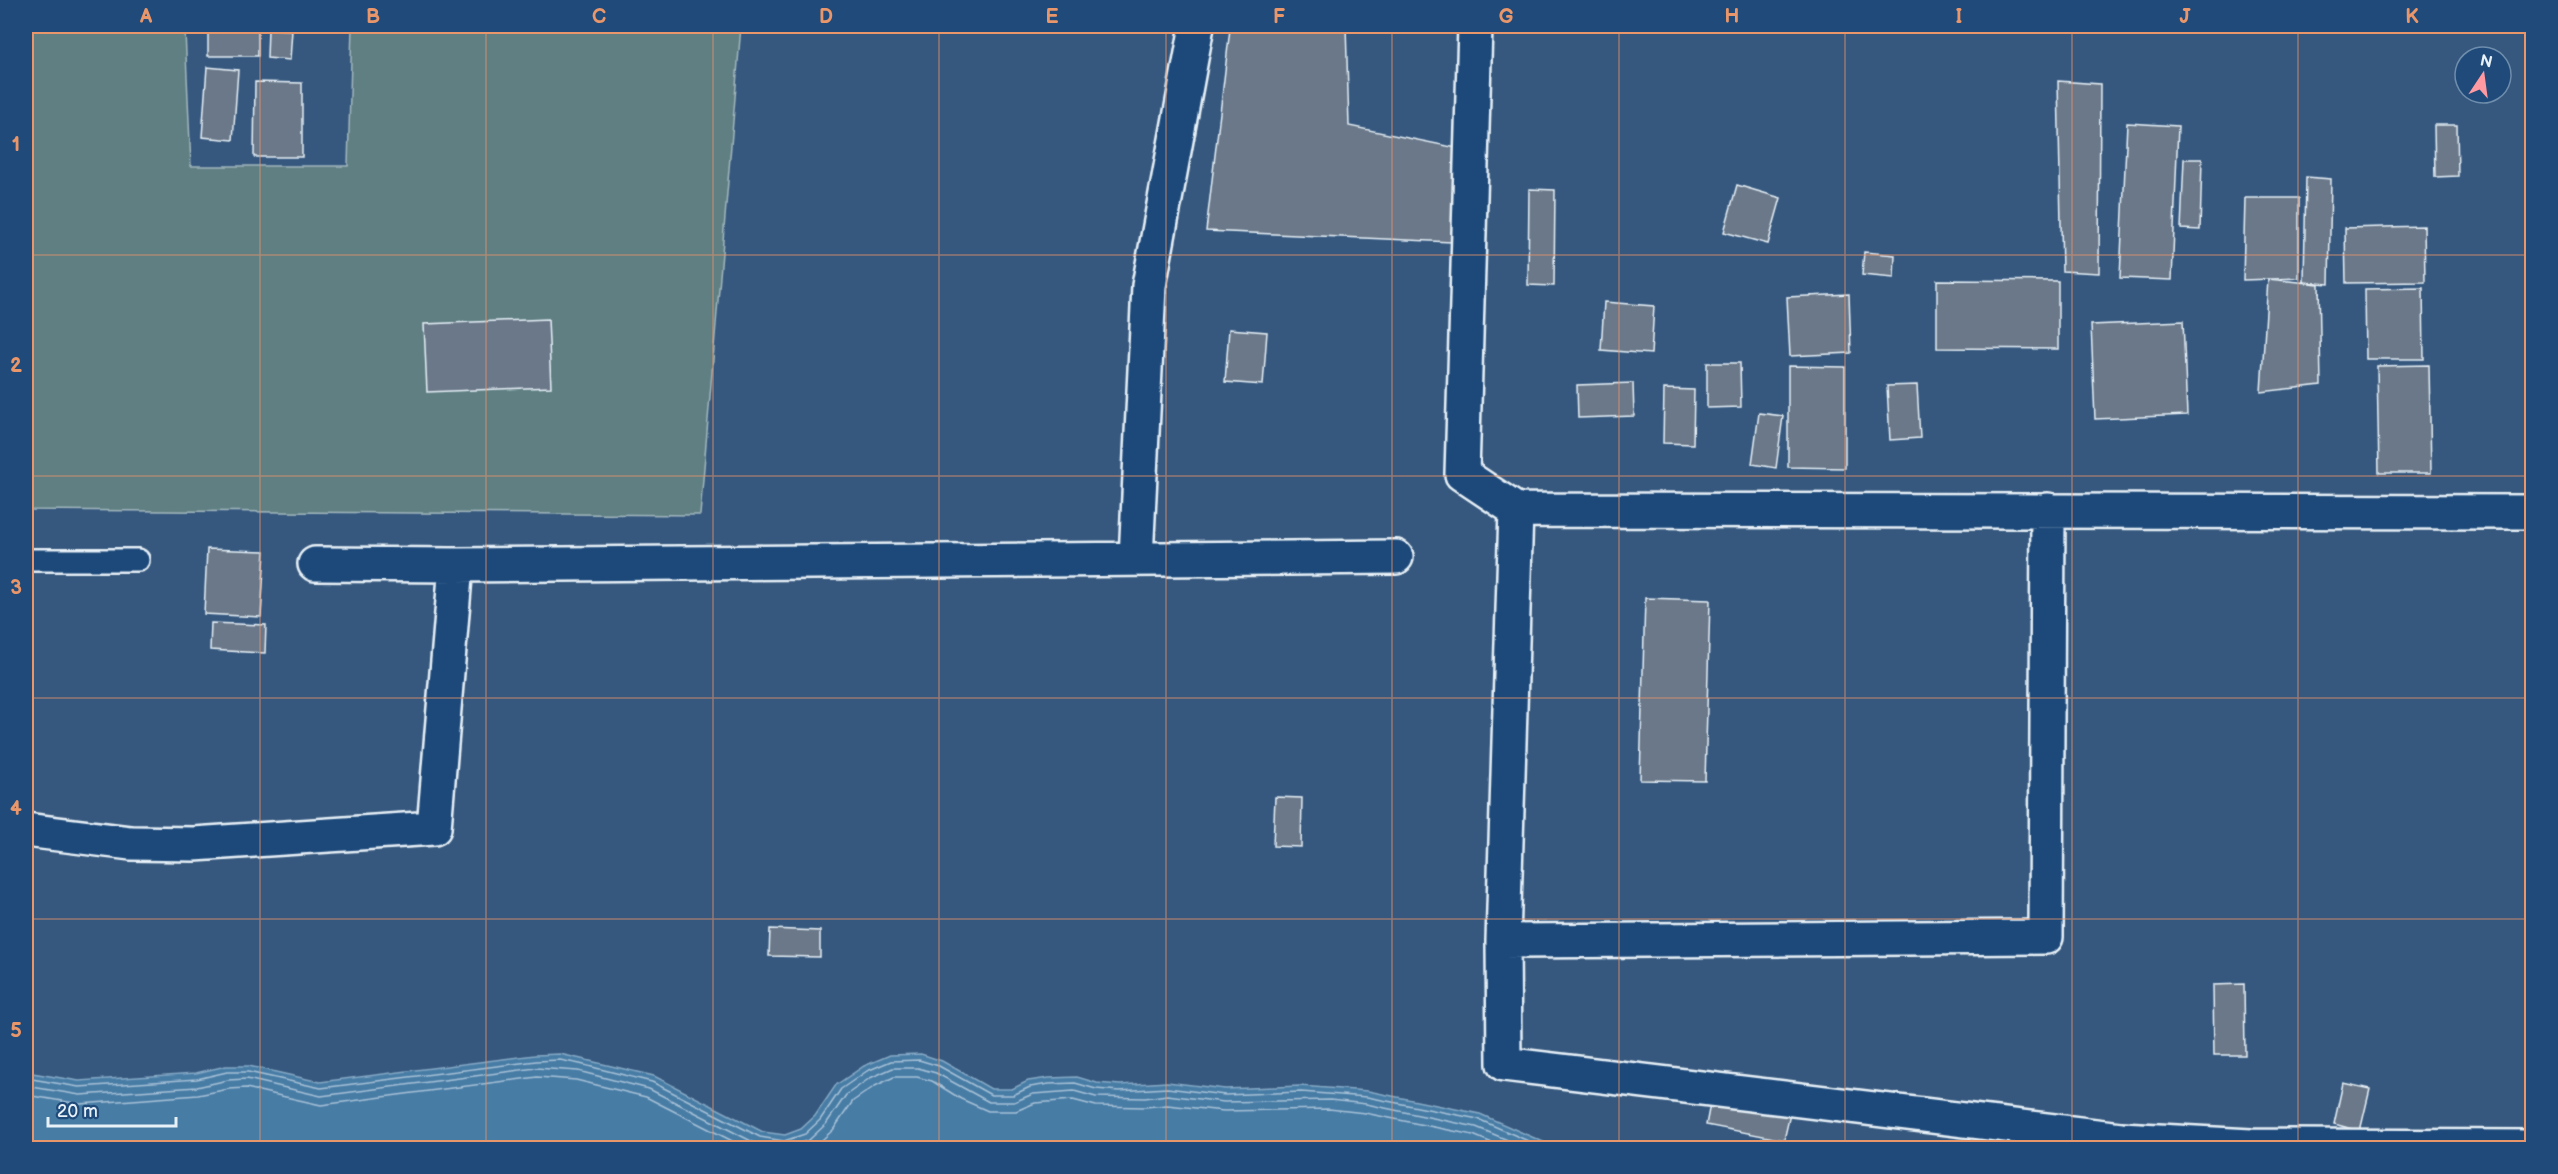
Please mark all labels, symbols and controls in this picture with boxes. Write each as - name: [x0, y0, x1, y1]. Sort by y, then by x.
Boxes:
- text: A: [139, 5, 153, 29]
- text: B: [366, 5, 380, 29]
- text: C: [592, 5, 606, 29]
- text: D: [819, 5, 833, 29]
- text: E: [1046, 5, 1059, 29]
- text: F: [1273, 5, 1285, 29]
- text: G: [1499, 5, 1514, 29]
- text: H: [1725, 5, 1739, 29]
- text: I: [1956, 5, 1962, 29]
- text: J: [2180, 5, 2192, 29]
- text: K: [2405, 5, 2419, 29]
- north arrow: [2453, 45, 2513, 105]
- text: N: [2478, 51, 2494, 72]
- text: 1: [12, 133, 20, 157]
- text: 2: [10, 354, 22, 378]
- text: 3: [10, 576, 22, 600]
- text: 4: [10, 797, 22, 821]
- text: 5: [10, 1019, 22, 1043]
- scale bar: [48, 1090, 176, 1128]
- text: 20 m: [57, 1101, 98, 1122]

